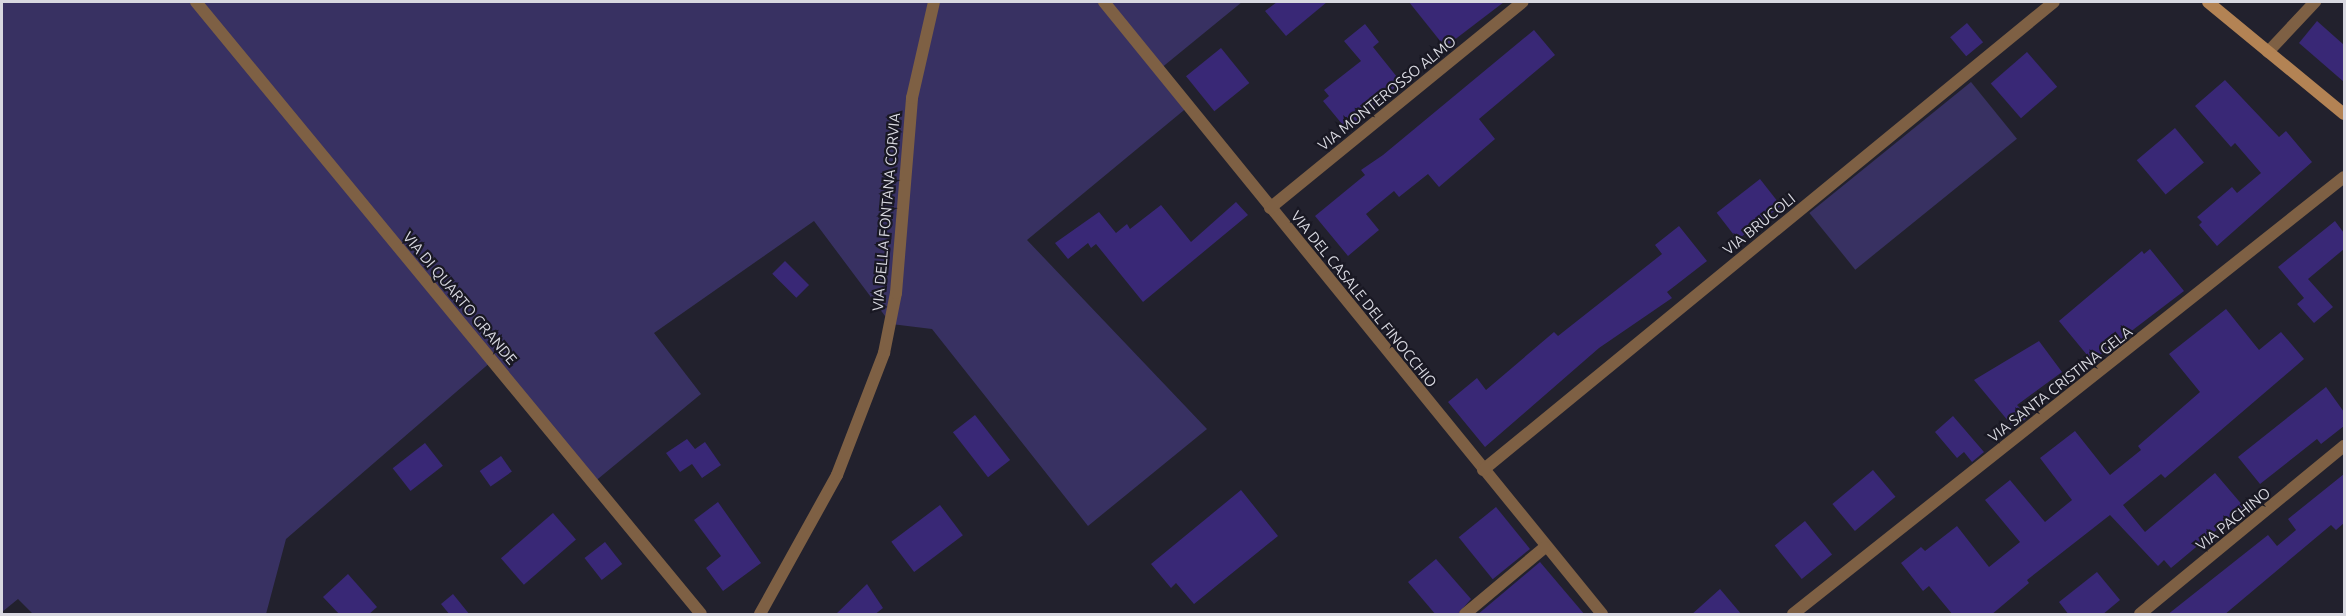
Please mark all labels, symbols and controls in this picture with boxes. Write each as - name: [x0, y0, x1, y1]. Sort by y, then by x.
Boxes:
- street label: VIA MONTEROSSO ALMO: [1314, 32, 1460, 154]
- street label: VIA DELLA FONTANA CORVIA: [868, 112, 904, 312]
- street label: VIA BRUCOLI: [1719, 189, 1799, 259]
- street label: VIA DEL CASALE DEL FINOCCHIO: [1287, 207, 1441, 391]
- street label: VIA DI QUARTO GRANDE: [399, 228, 521, 368]
- street label: VIA SANTA CRISTINA GELA: [1984, 322, 2136, 446]
- street label: VIA PACHINO: [2192, 484, 2274, 554]

